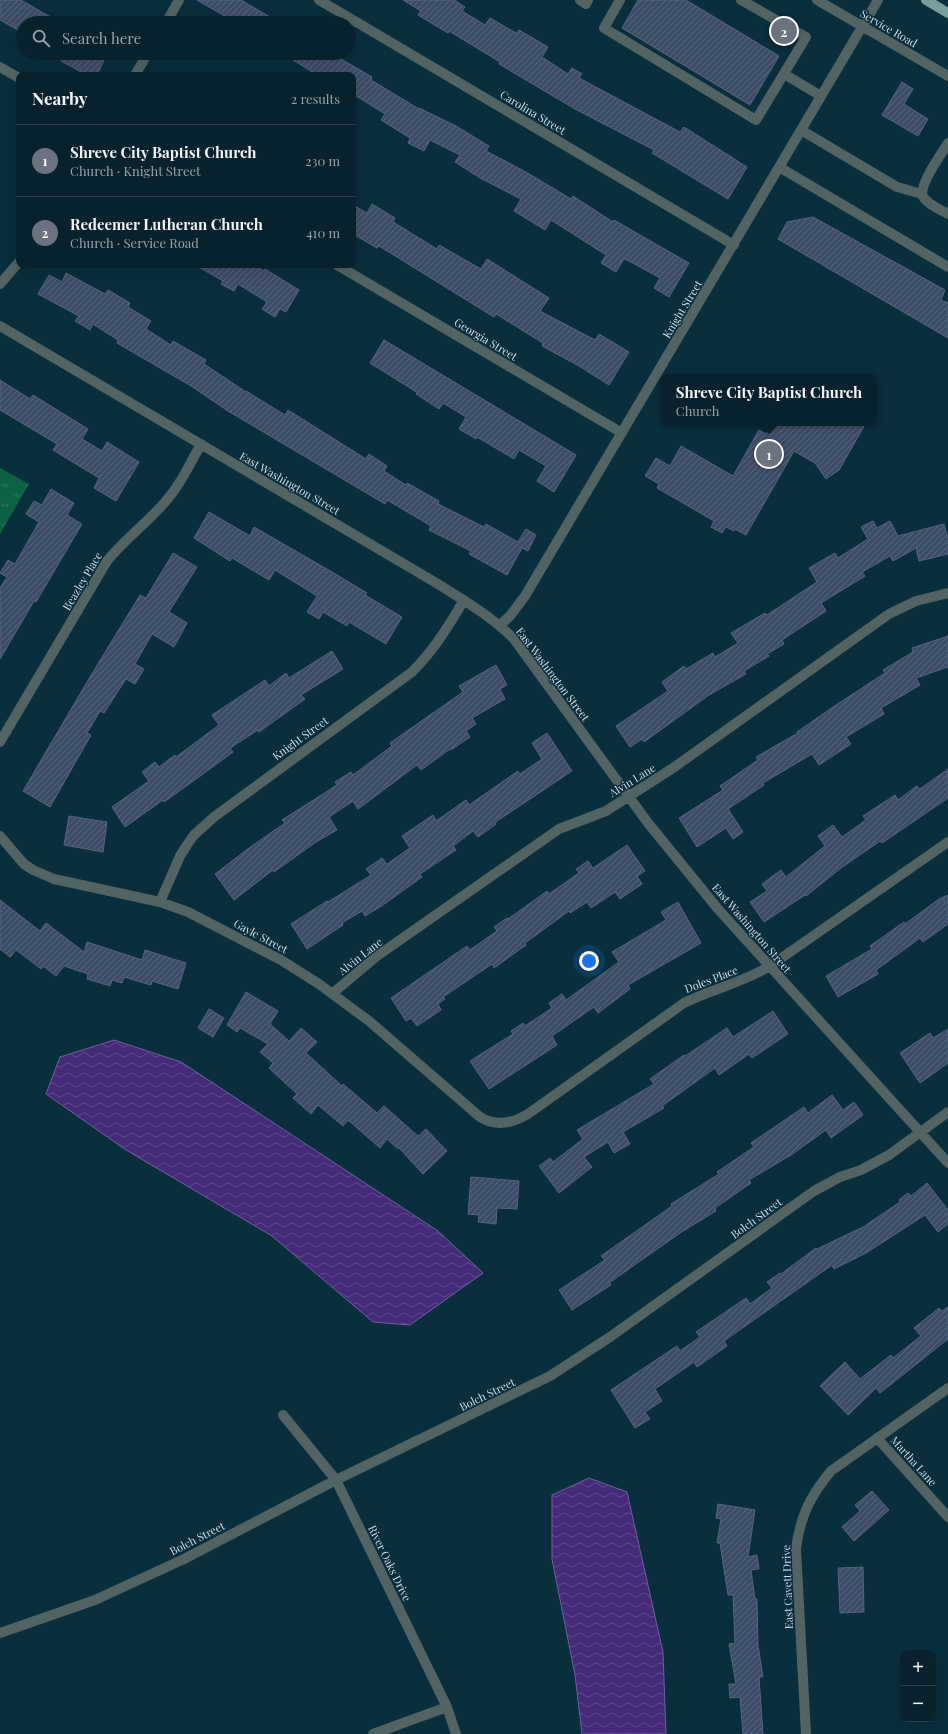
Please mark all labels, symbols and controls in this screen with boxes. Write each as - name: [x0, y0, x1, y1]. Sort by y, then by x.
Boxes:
- street label: Service Road: [858, 6, 921, 51]
- search box: [16, 16, 356, 60]
- pin: 2: [771, 16, 797, 46]
- icon: search: [30, 27, 52, 49]
- text: Search here: [62, 28, 141, 48]
- street label: Carolina Street: [497, 86, 569, 138]
- text: Nearby: [32, 87, 87, 109]
- text: 2 results: [291, 90, 340, 107]
- text: Shreve City Baptist Church: [70, 142, 257, 162]
- text: 1: [43, 152, 47, 169]
- text: 230 m: [305, 152, 340, 169]
- text: Church · Knight Street: [70, 162, 201, 179]
- text: Redeemer Lutheran Church: [70, 214, 263, 234]
- text: 2: [42, 224, 48, 241]
- text: 410 m: [306, 224, 340, 241]
- text: Church · Service Road: [70, 234, 199, 251]
- street label: Knight Street: [659, 277, 705, 341]
- street label: Georgia Street: [452, 314, 520, 364]
- popup: [661, 374, 877, 426]
- text: Shreve City Baptist Church: [676, 382, 862, 402]
- text: Church: [676, 402, 719, 419]
- pin: 1: [756, 439, 782, 469]
- street label: East Washington Street: [237, 448, 343, 518]
- street label: Beazley Place: [59, 549, 106, 613]
- street label: East Washington Street: [513, 624, 593, 724]
- street label: Knight Street: [269, 713, 331, 763]
- street label: Alvin Lane: [605, 760, 658, 801]
- street label: East Washington Street: [709, 880, 795, 976]
- street label: Gayle Street: [231, 915, 291, 957]
- street label: Alvin Lane: [334, 934, 385, 979]
- your location: [579, 951, 599, 971]
- street label: Doles Place: [682, 962, 740, 996]
- street label: Bolch Street: [727, 1194, 785, 1242]
- street label: Bolch Street: [457, 1374, 517, 1414]
- street label: Martha Lane: [888, 1433, 941, 1490]
- street label: Bolch Street: [167, 1518, 227, 1558]
- street label: River Oaks Drive: [365, 1522, 415, 1604]
- street label: East Cavett Drive: [778, 1544, 796, 1629]
- map controls: [900, 1650, 936, 1722]
- button: +: [900, 1650, 936, 1686]
- button: −: [900, 1686, 936, 1722]

